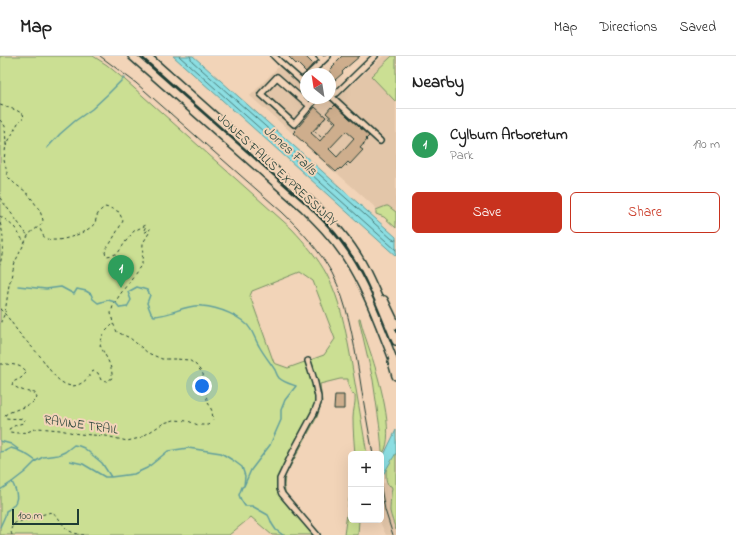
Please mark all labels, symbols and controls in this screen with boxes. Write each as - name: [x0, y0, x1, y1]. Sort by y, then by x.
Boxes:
- text: Map: [20, 14, 52, 41]
- text: Map: [554, 17, 577, 38]
- text: Directions: [599, 17, 657, 38]
- text: Saved: [679, 17, 716, 38]
- north arrow: [300, 68, 336, 104]
- text: Nearby: [412, 70, 464, 95]
- street label: JONES FALLS EXPRESSWAY: [212, 109, 342, 231]
- water label: Jones Falls: [258, 121, 322, 182]
- text: Cylburn Arboretum: [450, 124, 568, 146]
- text: 1: [423, 135, 427, 154]
- text: 190 m: [693, 135, 720, 154]
- text: Park: [450, 146, 474, 165]
- button: Save: [412, 192, 562, 233]
- button: Share: [570, 192, 720, 233]
- pin: 1: [108, 255, 134, 288]
- your location: [192, 376, 212, 396]
- street label: RAVINE TRAIL: [43, 410, 120, 440]
- map controls: [348, 451, 384, 523]
- button: +: [348, 451, 384, 487]
- button: −: [348, 487, 384, 523]
- scale bar: [12, 507, 79, 526]
- text: 100 m: [18, 508, 42, 524]

